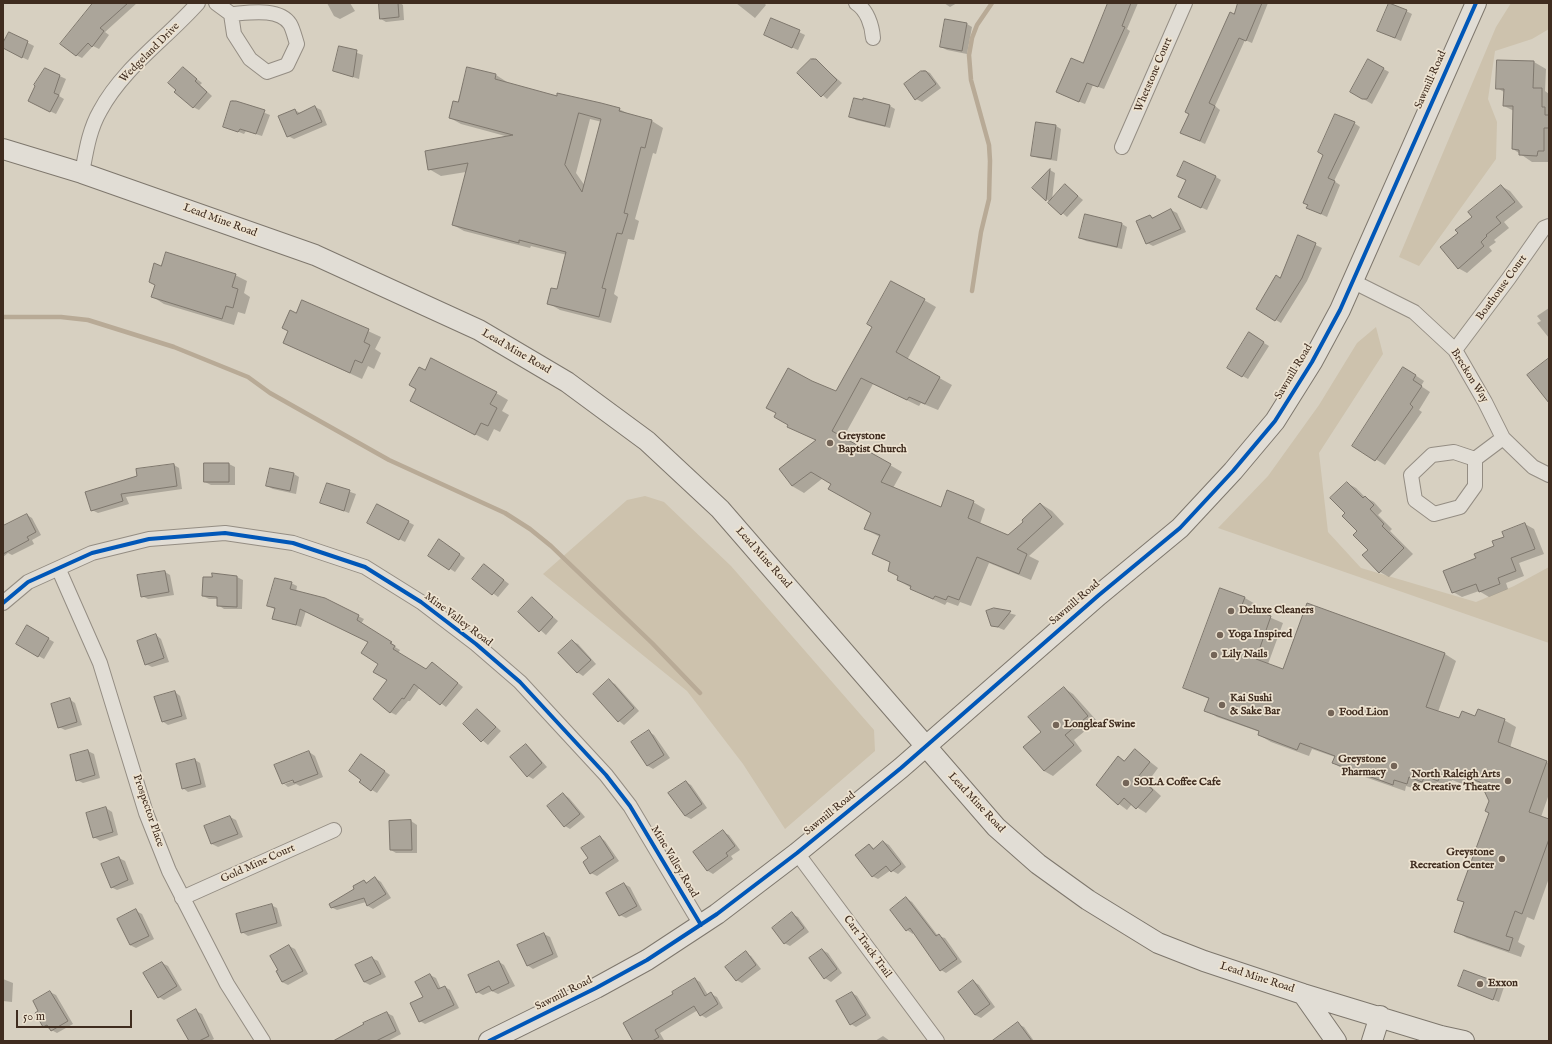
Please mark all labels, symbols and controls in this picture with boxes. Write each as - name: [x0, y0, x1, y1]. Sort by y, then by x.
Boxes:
- street label: Wedgeland Drive: [117, 20, 183, 86]
- street label: Whetstone Court: [1132, 36, 1176, 114]
- street label: Sawmill Road: [1412, 49, 1450, 111]
- street label: Lead Mine Road: [181, 202, 259, 240]
- street label: Boathouse Court: [1474, 253, 1530, 323]
- street label: Lead Mine Road: [479, 327, 553, 377]
- street label: Sawmill Road: [1272, 342, 1316, 402]
- street label: Breckon Way: [1447, 347, 1491, 405]
- place label: Greystone Baptist Church: [838, 430, 907, 456]
- marker: Greystone Baptist Church: [825, 438, 835, 448]
- street label: Lead Mine Road: [732, 525, 794, 591]
- street label: Sawmill Road: [1047, 578, 1103, 628]
- street label: Mine Valley Road: [421, 590, 495, 650]
- place label: Deluxe Cleaners: [1239, 604, 1314, 618]
- marker: Deluxe Cleaners: [1226, 606, 1236, 616]
- place label: Yoga Inspired: [1228, 628, 1292, 642]
- marker: Yoga Inspired: [1215, 630, 1225, 640]
- place label: Lily Nails: [1222, 648, 1267, 662]
- marker: Lily Nails: [1209, 650, 1219, 660]
- place label: Kai Sushi & Sake Bar: [1230, 692, 1280, 718]
- marker: Kai Sushi & Sake Bar: [1217, 700, 1227, 710]
- place label: Food Lion: [1339, 706, 1388, 720]
- marker: Food Lion: [1326, 708, 1336, 718]
- place label: Longleaf Swine: [1064, 718, 1135, 732]
- marker: Longleaf Swine: [1051, 720, 1061, 730]
- place label: Greystone Pharmacy: [1338, 753, 1386, 779]
- marker: Greystone Pharmacy: [1389, 761, 1399, 771]
- place label: North Raleigh Arts & Creative Theatre: [1411, 768, 1500, 794]
- street label: Lead Mine Road: [945, 770, 1007, 836]
- street label: Prospector Place: [129, 773, 167, 849]
- place label: SOLA Coffee Cafe: [1134, 776, 1221, 790]
- marker: North Raleigh Arts & Creative Theatre: [1503, 776, 1513, 786]
- marker: SOLA Coffee Cafe: [1121, 778, 1131, 788]
- street label: Sawmill Road: [802, 789, 858, 839]
- street label: Mine Valley Road: [647, 824, 701, 900]
- street label: Gold Mine Court: [219, 842, 297, 886]
- place label: Greystone Recreation Center: [1410, 846, 1494, 872]
- marker: Greystone Recreation Center: [1497, 854, 1507, 864]
- street label: Cart Track Trail: [840, 913, 894, 981]
- street label: Lead Mine Road: [1218, 960, 1296, 996]
- street label: Sawmill Road: [533, 974, 595, 1014]
- place label: Exxon: [1488, 977, 1518, 991]
- marker: Exxon: [1475, 979, 1485, 989]
- scale bar: [18, 1002, 134, 1028]
- text: 50 m: [23, 1009, 45, 1024]

